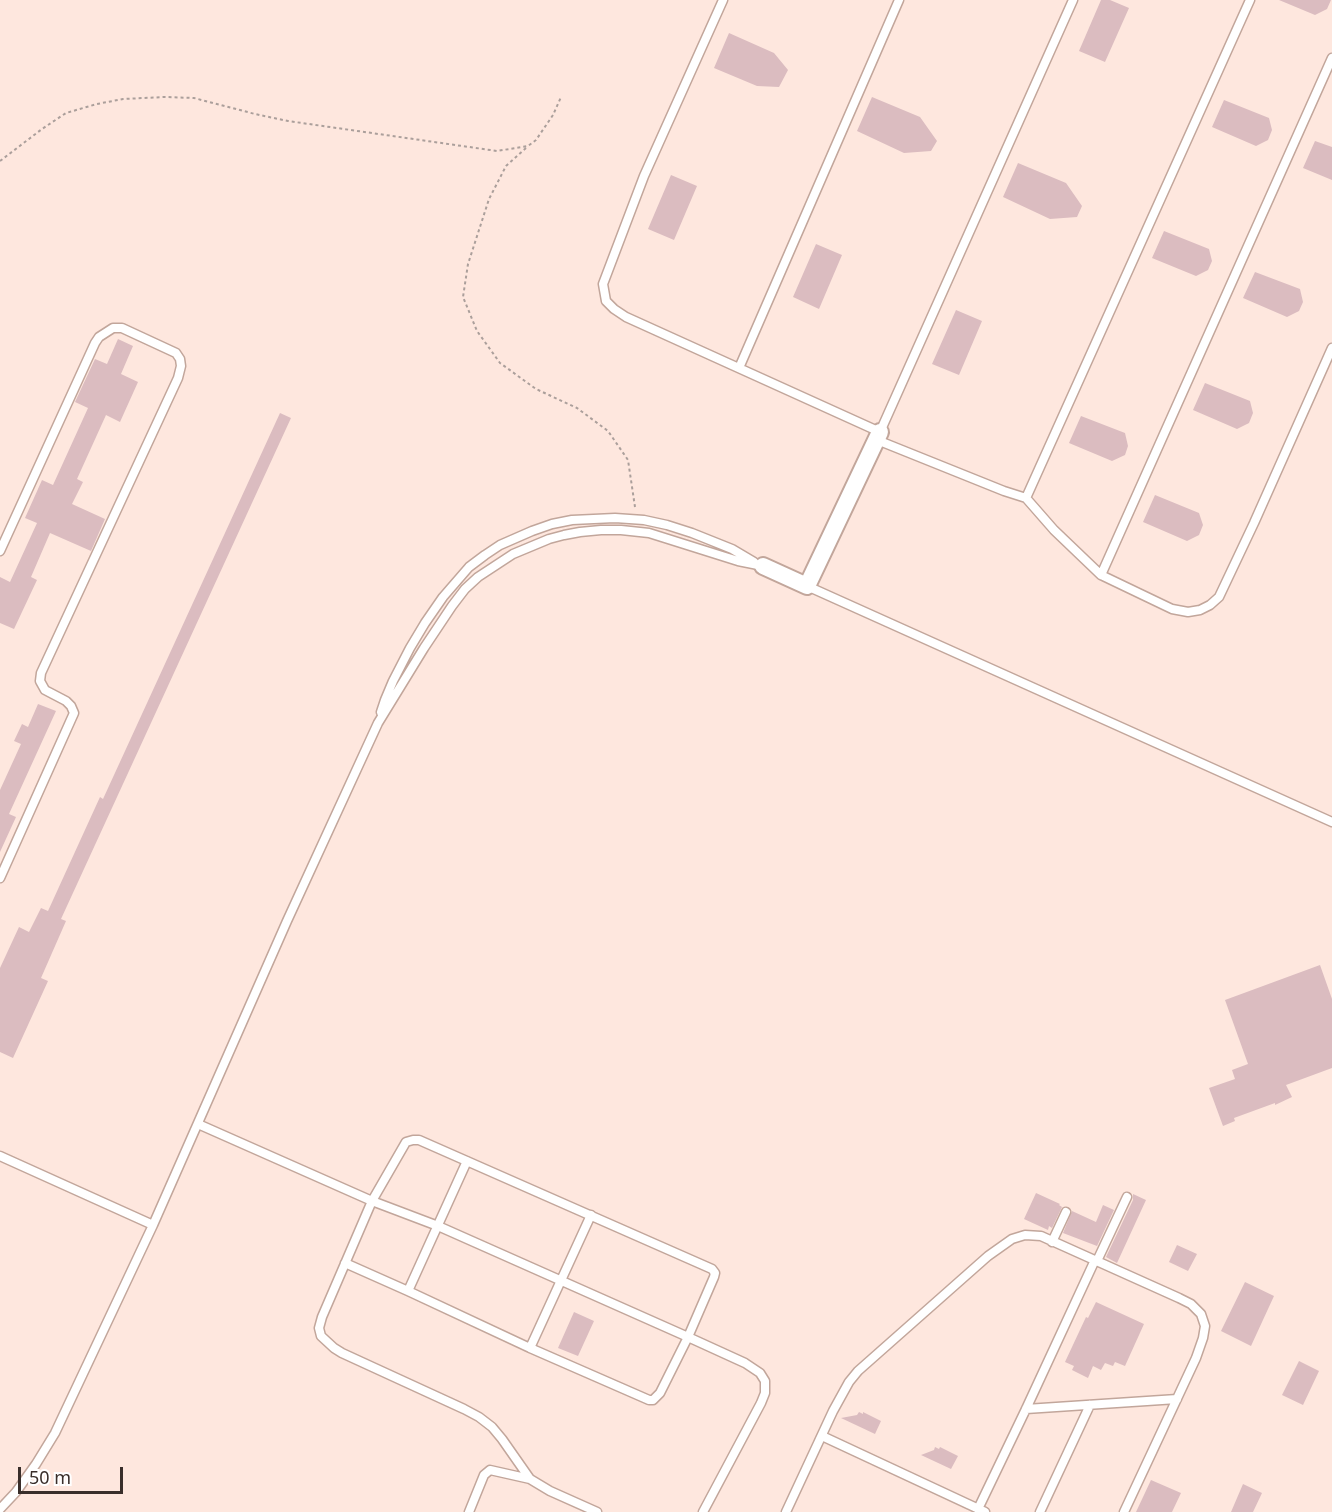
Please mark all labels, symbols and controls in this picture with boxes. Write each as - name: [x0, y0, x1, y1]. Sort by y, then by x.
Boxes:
- scale bar: [21, 1455, 126, 1493]
- text: 50 m: [29, 1465, 71, 1489]

